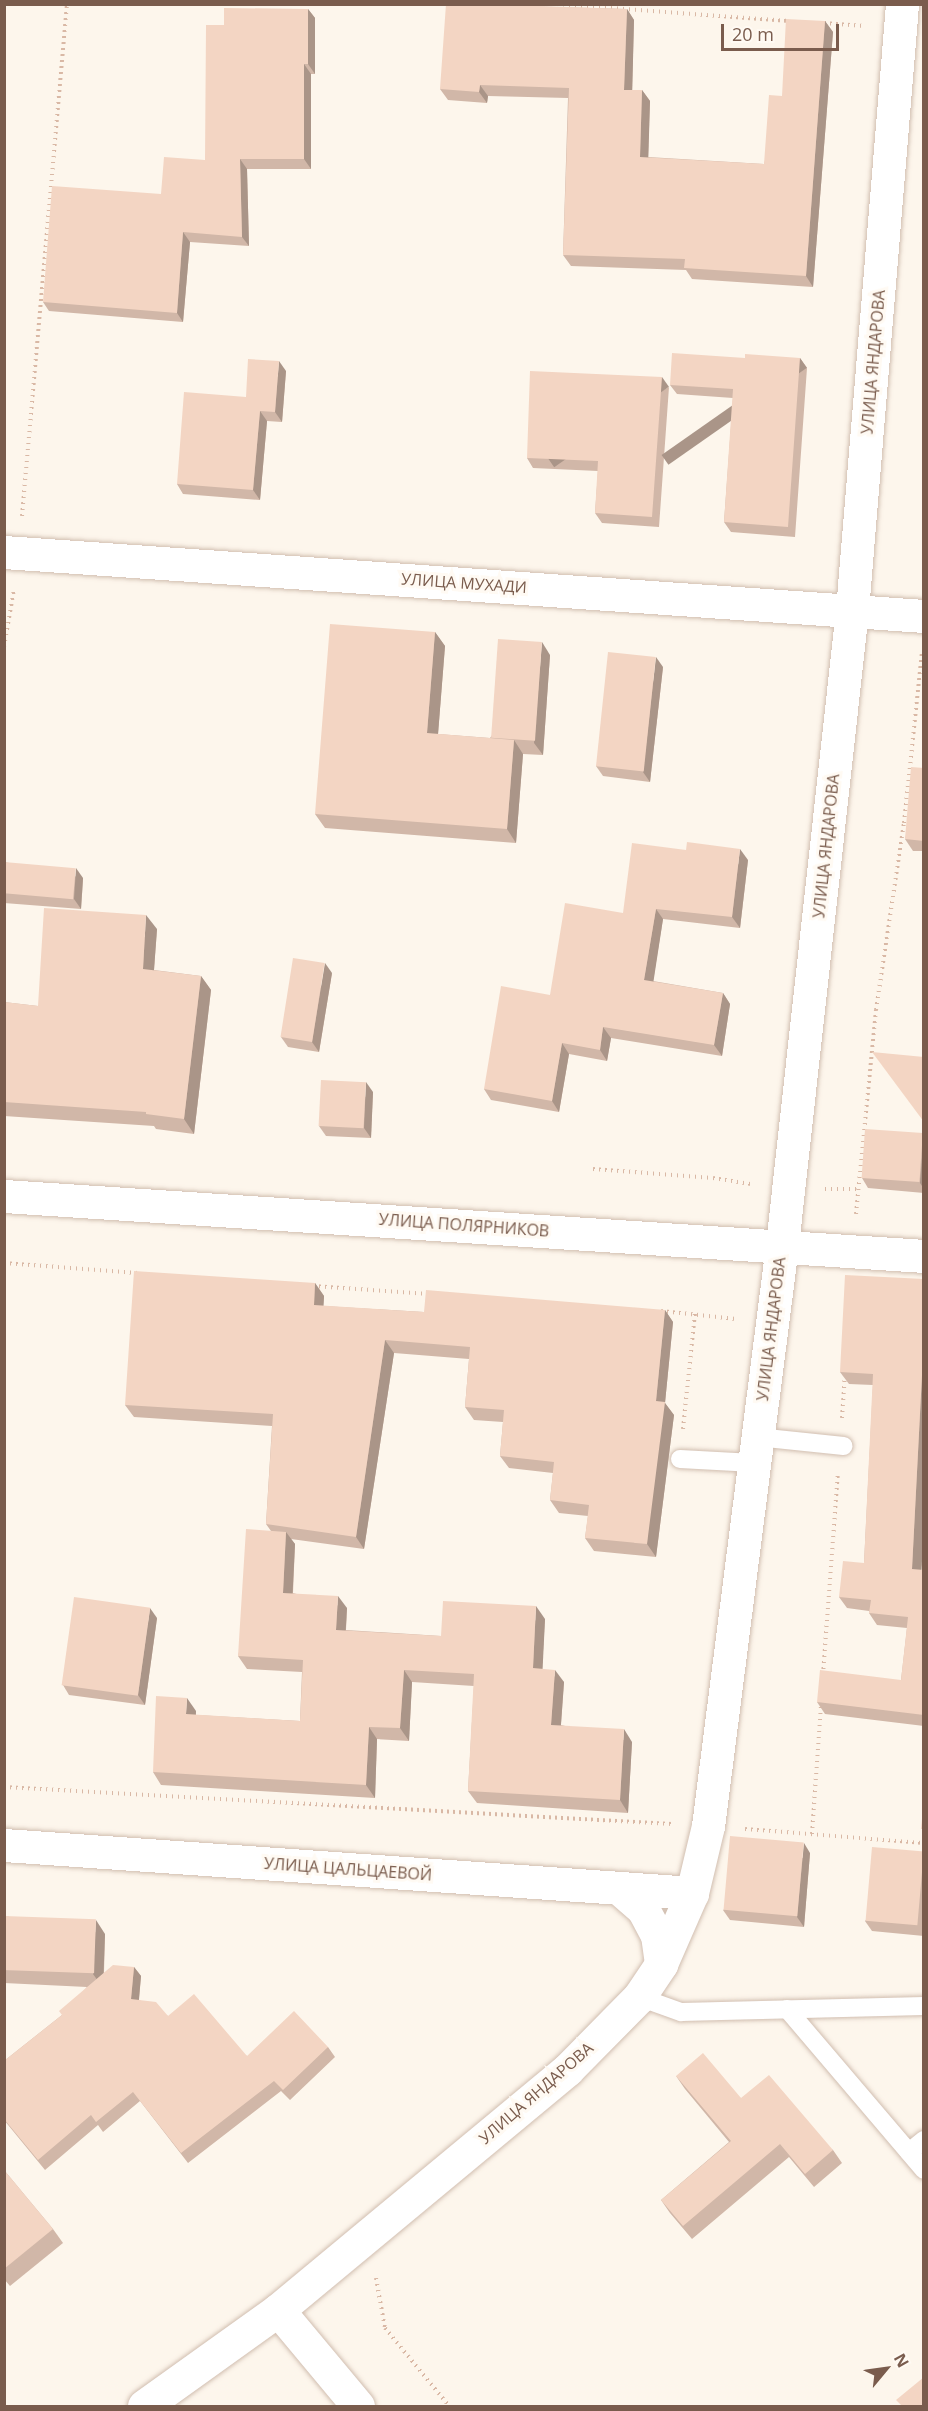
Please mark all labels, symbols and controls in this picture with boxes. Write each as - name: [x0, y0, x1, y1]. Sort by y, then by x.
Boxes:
- scale bar: [724, 12, 842, 50]
- text: 20 m: [732, 22, 774, 46]
- street label: УЛИЦА ЯНДАРОВА: [857, 289, 889, 435]
- street label: УЛИЦА МУХАДИ: [400, 569, 528, 597]
- street label: УЛИЦА ЯНДАРОВА: [809, 773, 843, 919]
- street label: УЛИЦА ПОЛЯРНИКОВ: [378, 1209, 550, 1241]
- street label: УЛИЦА ЯНДАРОВА: [753, 1256, 789, 1402]
- street label: УЛИЦА ЦАЛЬЦАЕВОЙ: [263, 1854, 433, 1884]
- street label: УЛИЦА ЯНДАРОВА: [475, 2038, 597, 2148]
- north arrow: [856, 2339, 916, 2399]
- text: N: [889, 2349, 915, 2371]

